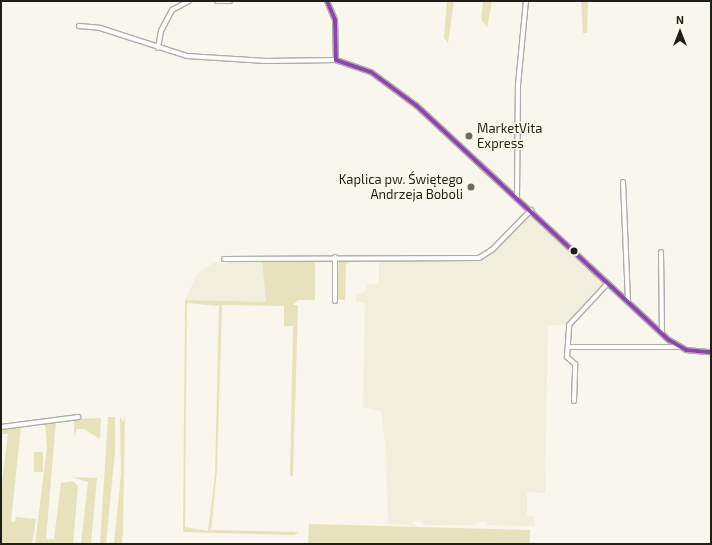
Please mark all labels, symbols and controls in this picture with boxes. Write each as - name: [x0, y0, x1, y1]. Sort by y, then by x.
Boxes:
- north arrow: [660, 12, 700, 52]
- text: N: [676, 13, 684, 26]
- place label: MarketVita Express: [477, 121, 542, 152]
- marker: MarketVita Express: [464, 131, 474, 141]
- place label: Kaplica pw. Świętego Andrzeja Boboli: [339, 172, 463, 203]
- marker: Kaplica pw. Świętego Andrzeja Boboli: [466, 182, 476, 192]
- unlabelled marker: [569, 246, 579, 256]

